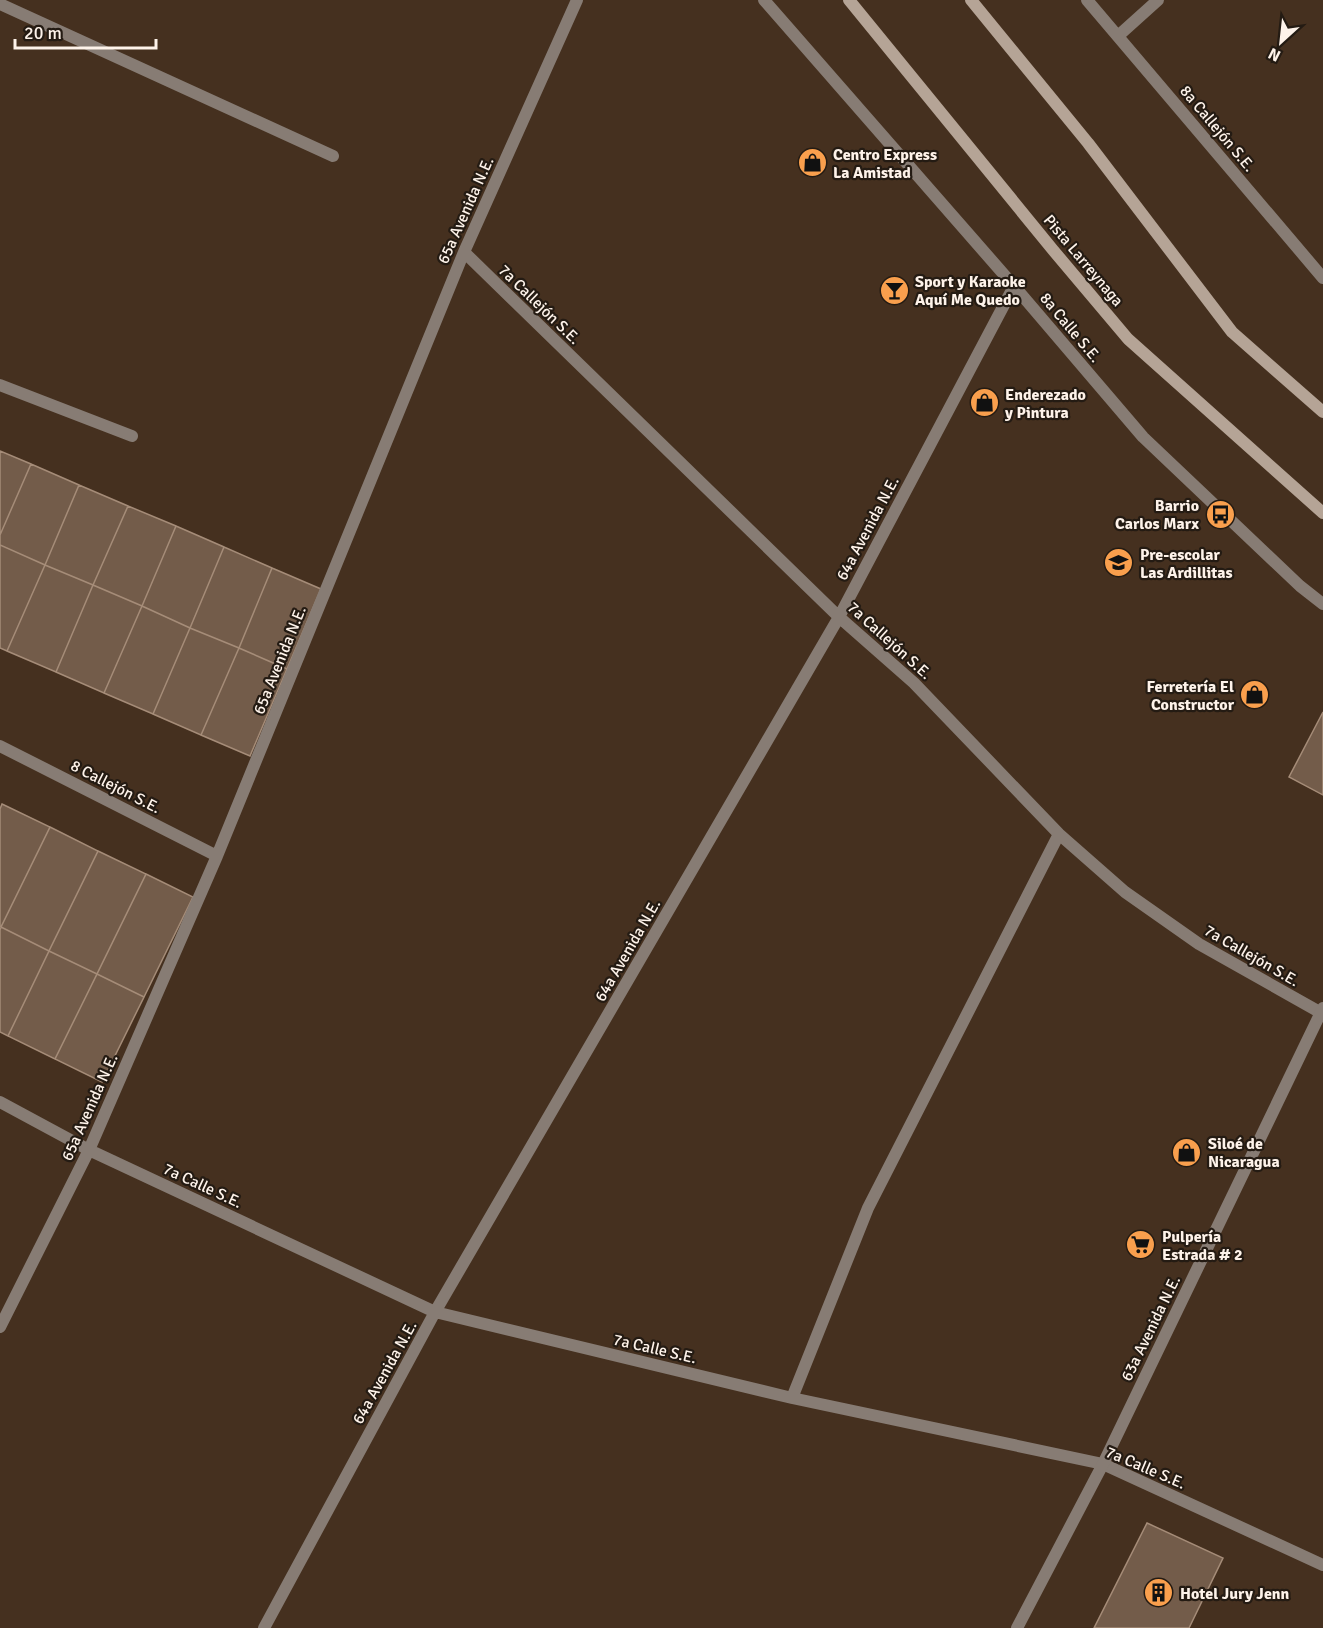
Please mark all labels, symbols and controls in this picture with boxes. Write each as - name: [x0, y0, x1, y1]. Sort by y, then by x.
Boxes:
- scale bar: [15, 12, 156, 50]
- north arrow: [1251, 12, 1311, 72]
- text: 20 m: [24, 22, 62, 44]
- text: N: [1265, 43, 1284, 66]
- street label: 8a Callejón S.E.: [1175, 81, 1259, 176]
- place label: Centro Express La Amistad: [833, 145, 937, 183]
- shop icon: Centro Express La Amistad: [796, 147, 828, 179]
- street label: 65a Avenida N.E.: [433, 154, 498, 267]
- street label: Pista Larreynaga: [1039, 211, 1128, 311]
- street label: 7a Callejón S.E.: [494, 261, 585, 349]
- place label: Sport y Karaoke Aquí Me Quedo: [915, 272, 1026, 310]
- bar icon: Sport y Karaoke Aquí Me Quedo: [878, 274, 910, 306]
- street label: 8a Calle S.E.: [1035, 289, 1105, 367]
- place label: Enderezado y Pintura: [1004, 385, 1086, 423]
- shop icon: Enderezado y Pintura: [968, 387, 1000, 419]
- street label: 64a Avenida N.E.: [832, 473, 904, 584]
- place label: Barrio Carlos Marx: [1115, 496, 1199, 534]
- bus stop icon: Barrio Carlos Marx: [1204, 498, 1236, 530]
- place label: Pre-escolar Las Ardillitas: [1140, 545, 1233, 583]
- school or university icon: Pre-escolar Las Ardillitas: [1103, 547, 1135, 579]
- street label: 7a Callejón S.E.: [843, 598, 936, 684]
- street label: 65a Avenida N.E.: [249, 603, 311, 717]
- place label: Ferretería El Constructor: [1146, 677, 1235, 715]
- shop icon: Ferretería El Constructor: [1239, 679, 1271, 711]
- street label: 8 Callejón S.E.: [67, 756, 164, 818]
- street label: 64a Avenida N.E.: [590, 896, 665, 1005]
- street label: 7a Callejón S.E.: [1200, 921, 1303, 991]
- street label: 65a Avenida N.E.: [57, 1051, 122, 1164]
- place label: Siloé de Nicaragua: [1208, 1134, 1280, 1172]
- shop icon: Siloé de Nicaragua: [1171, 1136, 1203, 1168]
- street label: 7a Calle S.E.: [160, 1159, 245, 1213]
- place label: Pulpería Estrada # 2: [1162, 1227, 1243, 1265]
- supermarket icon: Pulpería Estrada # 2: [1125, 1229, 1157, 1261]
- street label: 63a Avenida N.E.: [1117, 1272, 1185, 1385]
- street label: 64a Avenida N.E.: [348, 1317, 422, 1428]
- street label: 7a Calle S.E.: [611, 1330, 698, 1368]
- street label: 7a Calle S.E.: [1103, 1442, 1189, 1494]
- building icon: Hotel Jury Jenn: [1143, 1577, 1175, 1609]
- place label: Hotel Jury Jenn: [1180, 1584, 1290, 1604]

